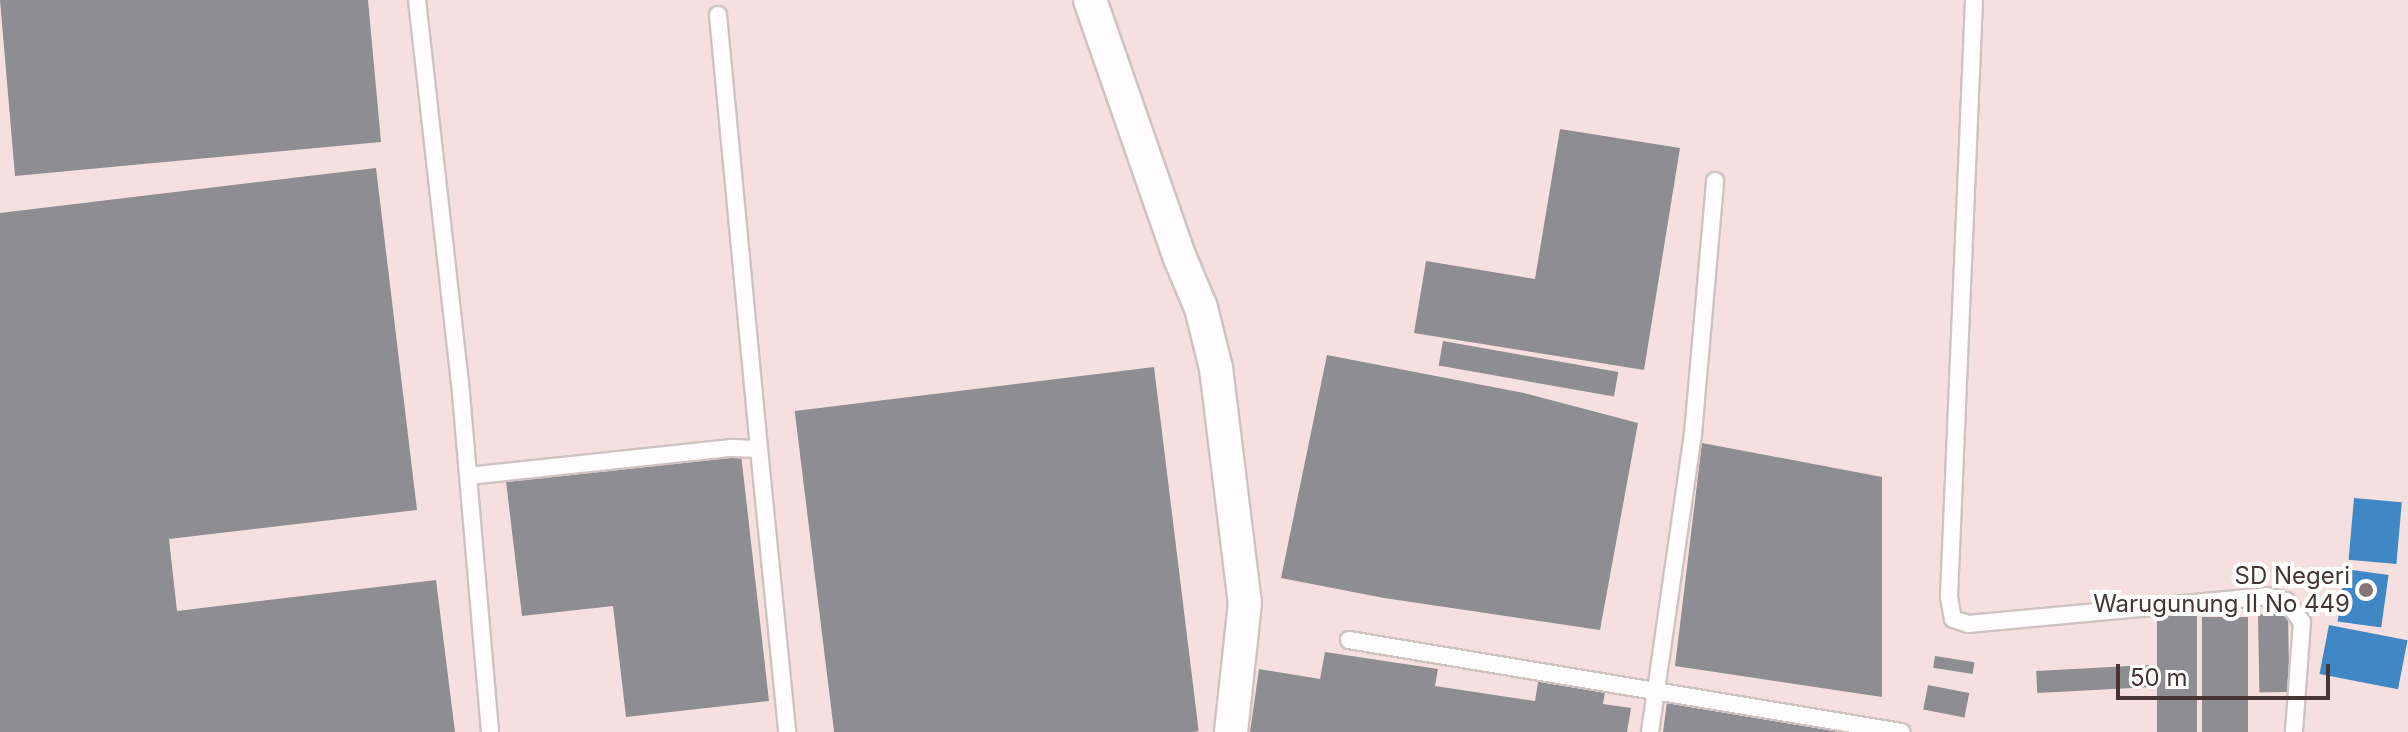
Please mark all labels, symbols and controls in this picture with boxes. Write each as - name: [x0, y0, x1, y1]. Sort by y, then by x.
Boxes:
- place label: SD Negeri Warugunung II No 449: [2093, 562, 2350, 618]
- marker: SD Negeri Warugunung II No 449: [2357, 581, 2375, 599]
- scale bar: [2120, 648, 2334, 698]
- text: 50 m: [2130, 663, 2188, 692]

